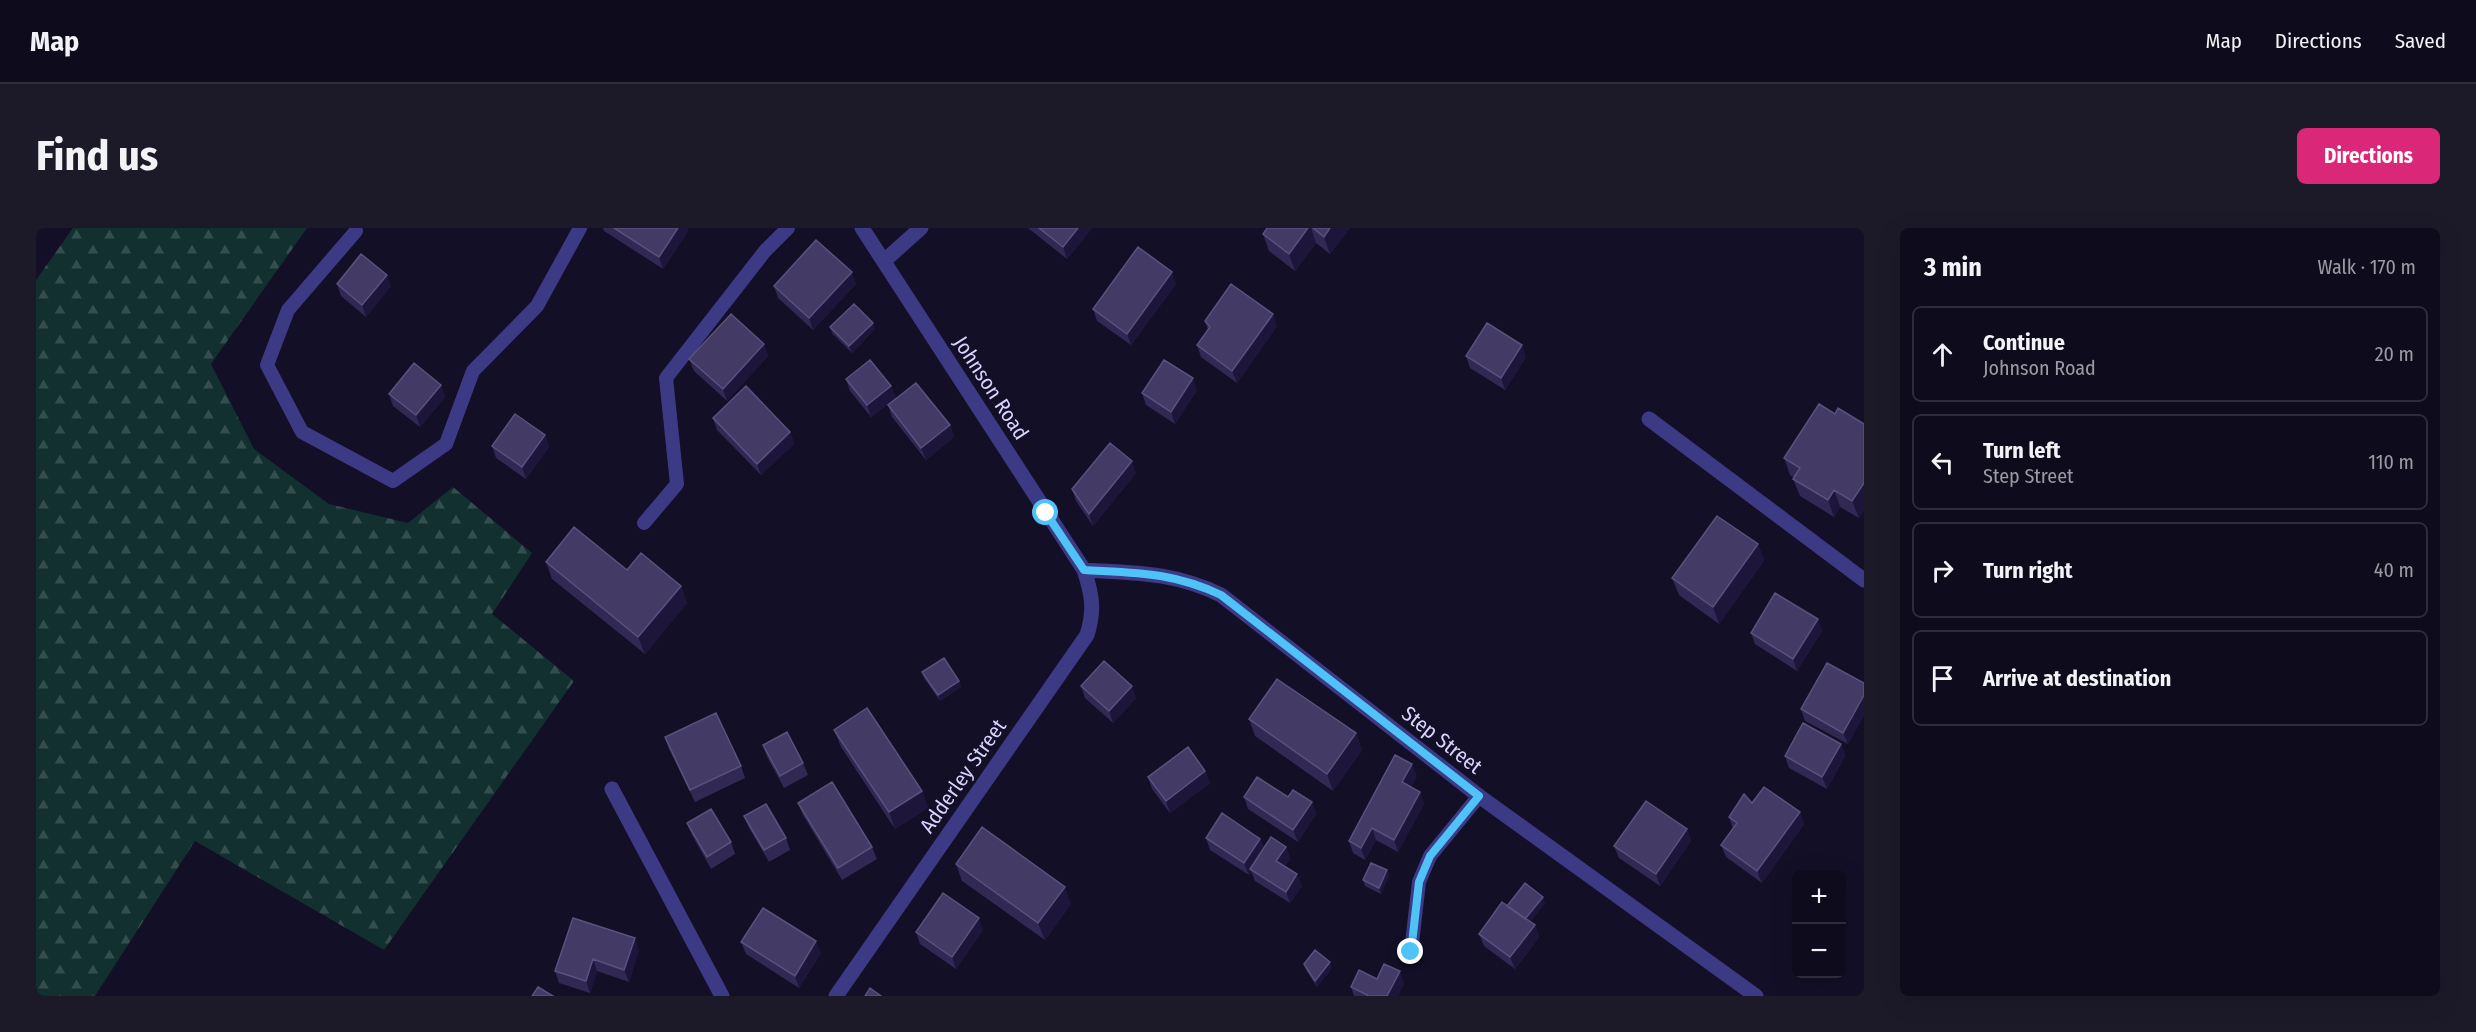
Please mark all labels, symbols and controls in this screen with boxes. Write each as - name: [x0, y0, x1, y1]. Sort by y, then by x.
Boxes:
- text: Map: [30, 25, 79, 58]
- text: Map: [2205, 28, 2242, 54]
- text: Directions: [2275, 28, 2362, 54]
- text: Saved: [2395, 28, 2446, 54]
- button: Directions: [2297, 128, 2440, 184]
- text: Find us: [36, 131, 158, 181]
- text: 3 min: [1924, 252, 1982, 283]
- text: Walk · 170 m: [2318, 255, 2416, 279]
- text: Continue: [1983, 329, 2065, 356]
- street label: Johnson Road: [948, 331, 1034, 445]
- icon: ahead: [1926, 338, 1959, 371]
- text: 20 m: [2375, 342, 2414, 366]
- text: Johnson Road: [1983, 356, 2096, 380]
- text: Turn left: [1983, 437, 2061, 464]
- icon: left: [1926, 446, 1959, 479]
- text: 110 m: [2368, 450, 2414, 474]
- text: Step Street: [1983, 464, 2074, 488]
- route start: [1032, 499, 1058, 525]
- icon: right: [1926, 554, 1959, 587]
- text: Turn right: [1983, 557, 2072, 584]
- text: 40 m: [2374, 558, 2414, 582]
- icon: arrive: [1926, 662, 1959, 695]
- text: Arrive at destination: [1983, 665, 2171, 692]
- street label: Step Street: [1397, 700, 1488, 780]
- street label: Adderley Street: [914, 714, 1012, 838]
- map controls: [1792, 870, 1846, 978]
- button: +: [1792, 870, 1846, 924]
- button: −: [1792, 924, 1846, 978]
- route end: [1397, 938, 1423, 964]

